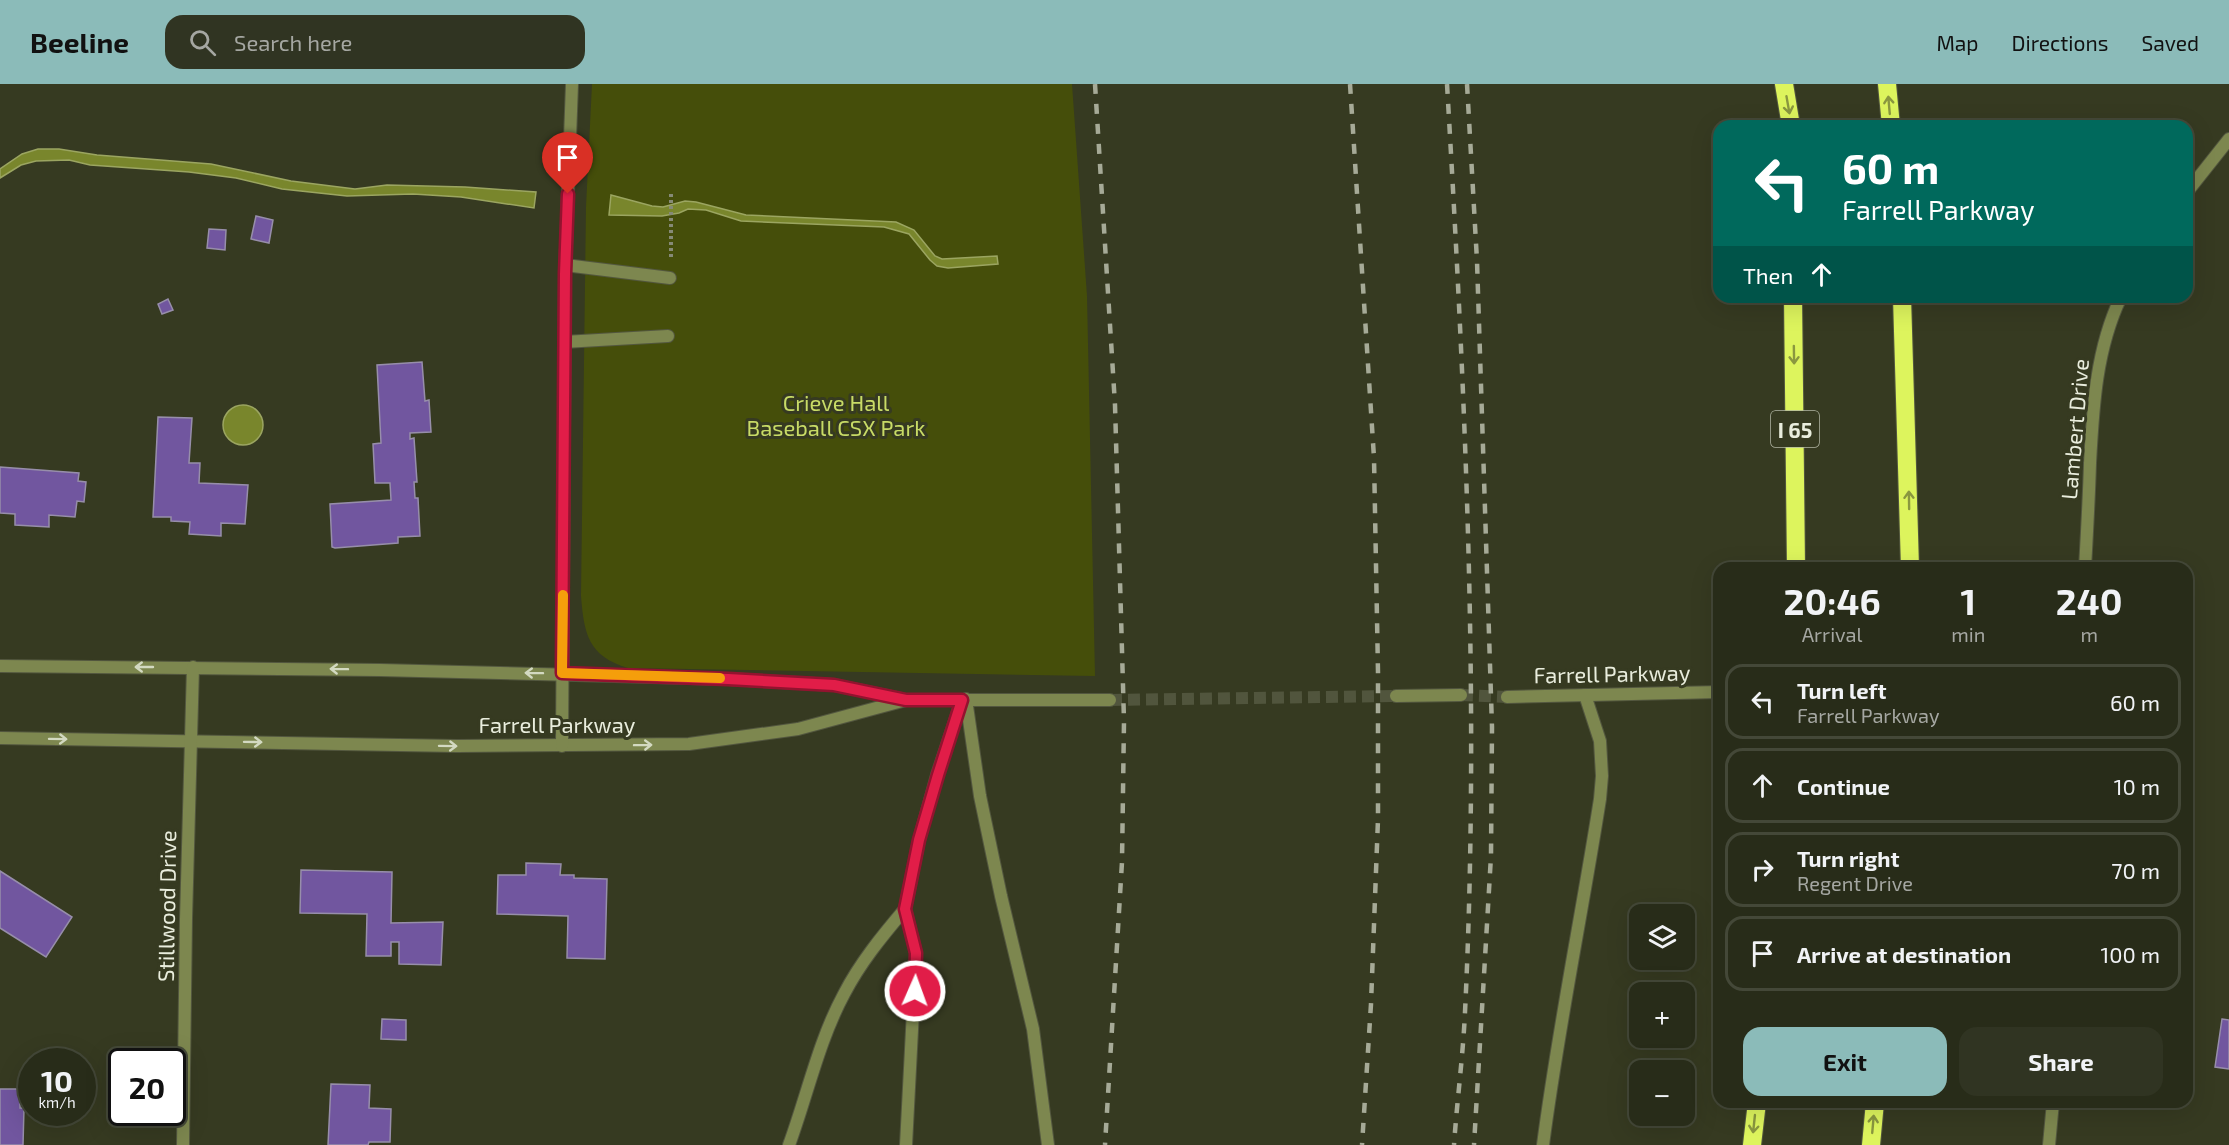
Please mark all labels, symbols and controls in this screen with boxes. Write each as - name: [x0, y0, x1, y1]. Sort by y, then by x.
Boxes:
- search box: [165, 15, 585, 69]
- text: Beeline: [30, 25, 129, 59]
- icon: search: [186, 26, 219, 59]
- text: Search here: [234, 29, 352, 55]
- text: Map: [1936, 30, 1979, 55]
- text: Directions: [2012, 30, 2108, 55]
- text: Saved: [2141, 30, 2199, 55]
- one-way arrow: [1783, 95, 1794, 114]
- one-way arrow: [1883, 96, 1894, 115]
- pin: [542, 132, 593, 194]
- icon: arrive: [551, 141, 584, 174]
- text: 60 m: [1842, 142, 1939, 192]
- icon: left: [1743, 144, 1821, 222]
- text: Farrell Parkway: [1842, 193, 2034, 225]
- icon: ahead: [1805, 258, 1838, 291]
- text: Then: [1743, 262, 1793, 288]
- one-way arrow: [1788, 345, 1800, 365]
- street label: Lambert Drive: [2055, 357, 2093, 501]
- park label: Crieve Hall Baseball CSX Park: [747, 389, 925, 440]
- road number: I 65: [1771, 411, 1819, 447]
- one-way arrow: [1903, 490, 1914, 510]
- text: 20:46: [1784, 579, 1881, 622]
- text: 1: [1960, 579, 1976, 622]
- text: 240: [2056, 579, 2122, 622]
- text: Arrival: [1802, 622, 1863, 646]
- text: min: [1951, 622, 1985, 646]
- text: m: [2080, 622, 2098, 646]
- street label: Farrell Parkway: [1533, 659, 1691, 687]
- one-way arrow: [135, 661, 155, 673]
- one-way arrow: [330, 663, 350, 675]
- one-way arrow: [525, 667, 545, 678]
- text: Turn left: [1797, 677, 1886, 703]
- icon: left: [1746, 685, 1779, 718]
- text: 60 m: [2110, 689, 2160, 715]
- text: Farrell Parkway: [1797, 703, 1940, 727]
- street label: Farrell Parkway: [479, 711, 636, 737]
- one-way arrow: [48, 733, 68, 744]
- one-way arrow: [243, 736, 263, 748]
- one-way arrow: [633, 739, 653, 751]
- one-way arrow: [438, 740, 458, 752]
- icon: ahead: [1746, 769, 1779, 802]
- text: Continue: [1797, 773, 1890, 799]
- text: 10 m: [2114, 773, 2160, 799]
- street label: Stillwood Drive: [152, 830, 180, 982]
- text: Turn right: [1797, 845, 1899, 871]
- icon: right: [1746, 853, 1779, 886]
- text: 70 m: [2111, 857, 2160, 883]
- text: Regent Drive: [1797, 871, 1913, 895]
- map controls: [1629, 904, 1695, 1126]
- button: layers: [1629, 904, 1695, 970]
- icon: arrive: [1746, 937, 1779, 970]
- text: Arrive at destination: [1797, 941, 2011, 967]
- text: 100 m: [2101, 941, 2160, 967]
- position arrow: [883, 959, 947, 1023]
- button: +: [1629, 982, 1695, 1048]
- button: Exit: [1743, 1027, 1947, 1096]
- button: Share: [1959, 1027, 2163, 1096]
- speed limit sign: 20: [108, 1048, 186, 1126]
- button: −: [1629, 1060, 1695, 1126]
- text: 10: [41, 1062, 73, 1098]
- text: km/h: [38, 1093, 76, 1111]
- one-way arrow: [1748, 1113, 1759, 1133]
- one-way arrow: [1868, 1114, 1879, 1134]

